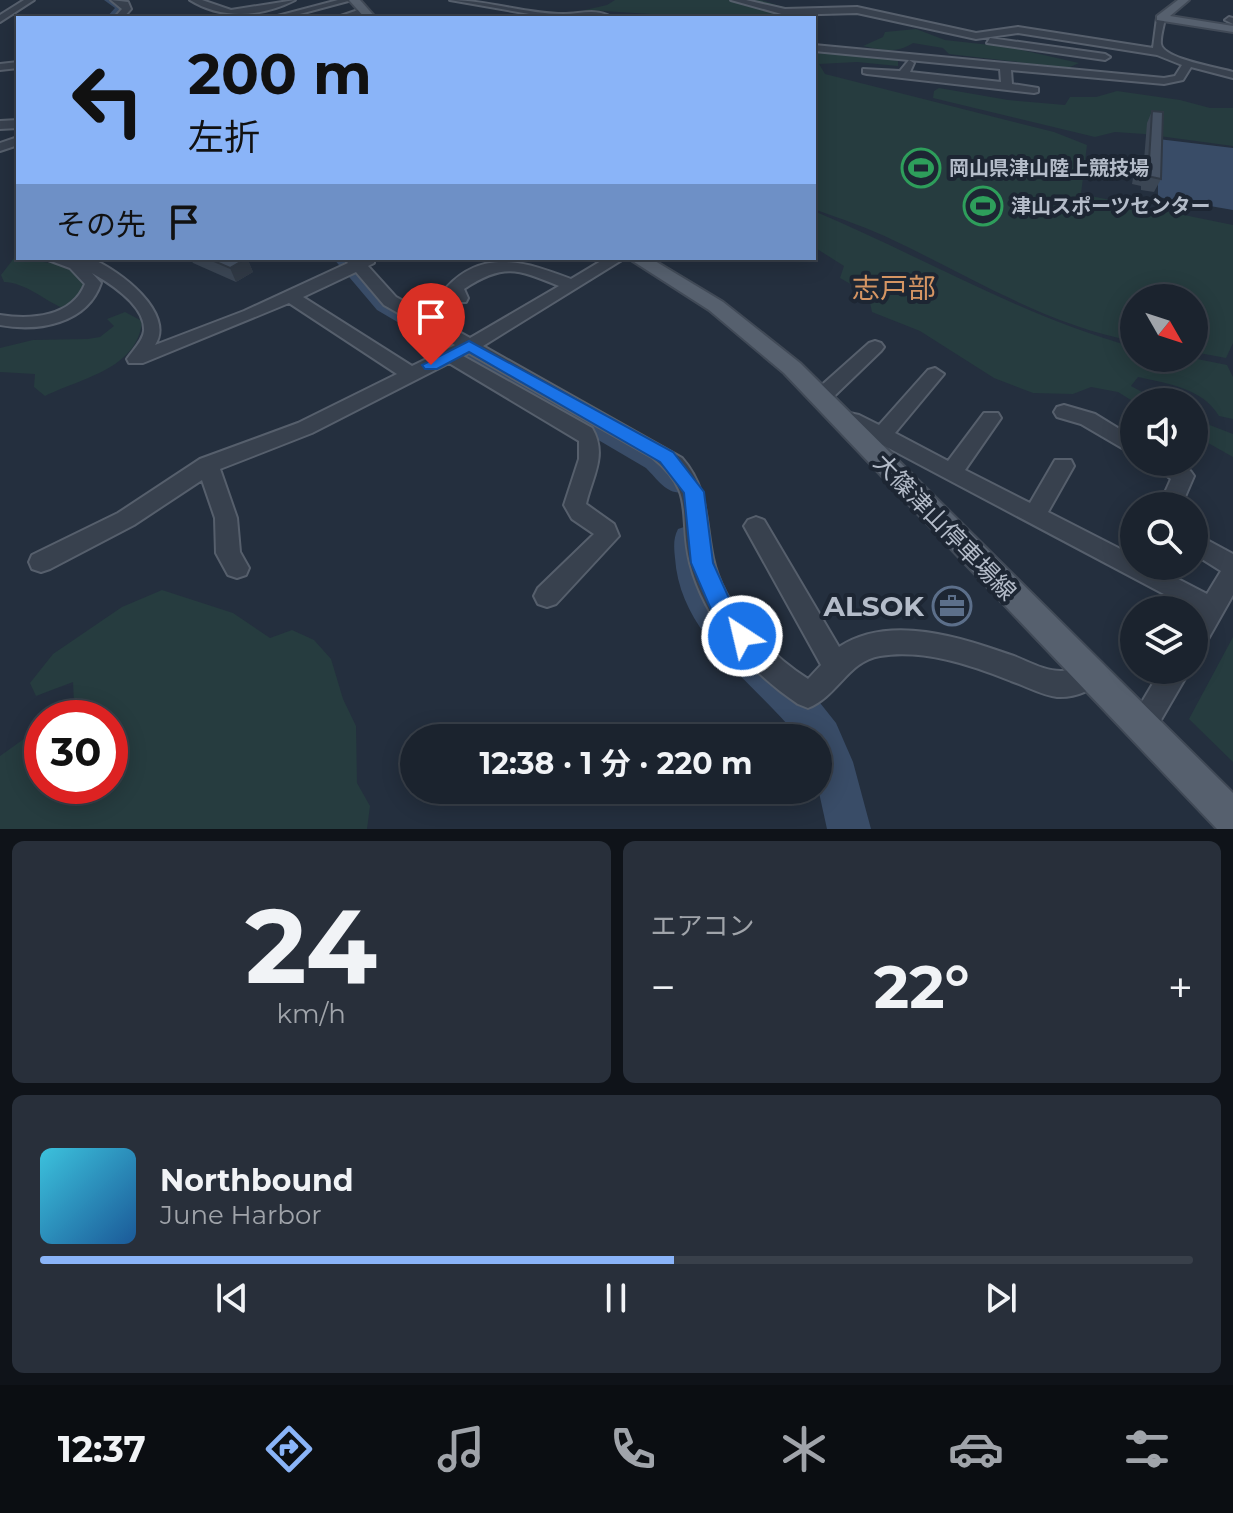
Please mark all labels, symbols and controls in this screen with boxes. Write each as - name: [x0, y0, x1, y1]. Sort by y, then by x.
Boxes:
- text: 200 m: [188, 40, 372, 108]
- icon: left: [56, 48, 160, 152]
- text: 左折: [188, 115, 260, 159]
- sports icon: 岡山県津山陸上競技場: [900, 147, 942, 189]
- place label: 岡山県津山陸上競技場: [949, 156, 1149, 180]
- sports icon: 津山スポーツセンター: [962, 185, 1004, 227]
- place label: 津山スポーツセンター: [1011, 194, 1211, 218]
- icon: arrive: [162, 200, 206, 244]
- text: その先: [56, 206, 146, 243]
- district label: 志戸部: [852, 271, 936, 305]
- pin: [397, 283, 465, 365]
- north arrow: [1120, 284, 1208, 372]
- map controls: [1120, 284, 1208, 684]
- icon: arrive: [409, 295, 453, 339]
- button: sound: [1120, 388, 1208, 476]
- street label: 大篠津山停車場線: [868, 448, 1022, 606]
- button: search: [1120, 492, 1208, 580]
- office icon: ALSOK: [931, 585, 973, 627]
- place label: ALSOK: [823, 589, 925, 623]
- position arrow: [700, 594, 784, 678]
- button: layers: [1120, 596, 1208, 684]
- speed limit sign: 30: [24, 700, 128, 804]
- text: 12:38 · 1 分 · 220 m: [480, 745, 752, 782]
- text: 24: [245, 882, 377, 1009]
- text: エアコン: [651, 910, 755, 942]
- text: 22°: [874, 950, 970, 1023]
- text: −: [651, 960, 676, 1014]
- text: +: [1168, 960, 1193, 1014]
- text: km/h: [277, 998, 346, 1030]
- text: Northbound: [160, 1162, 354, 1199]
- text: June Harbor: [160, 1199, 322, 1231]
- icon: previous: [210, 1276, 254, 1320]
- icon: pause: [594, 1276, 638, 1320]
- icon: next: [979, 1276, 1023, 1320]
- icon: directions: [261, 1421, 317, 1477]
- icon: music: [433, 1421, 489, 1477]
- icon: phone: [605, 1421, 661, 1477]
- icon: climate: [776, 1421, 832, 1477]
- icon: car: [948, 1421, 1004, 1477]
- icon: filters: [1119, 1421, 1175, 1477]
- text: 12:37: [58, 1427, 146, 1471]

